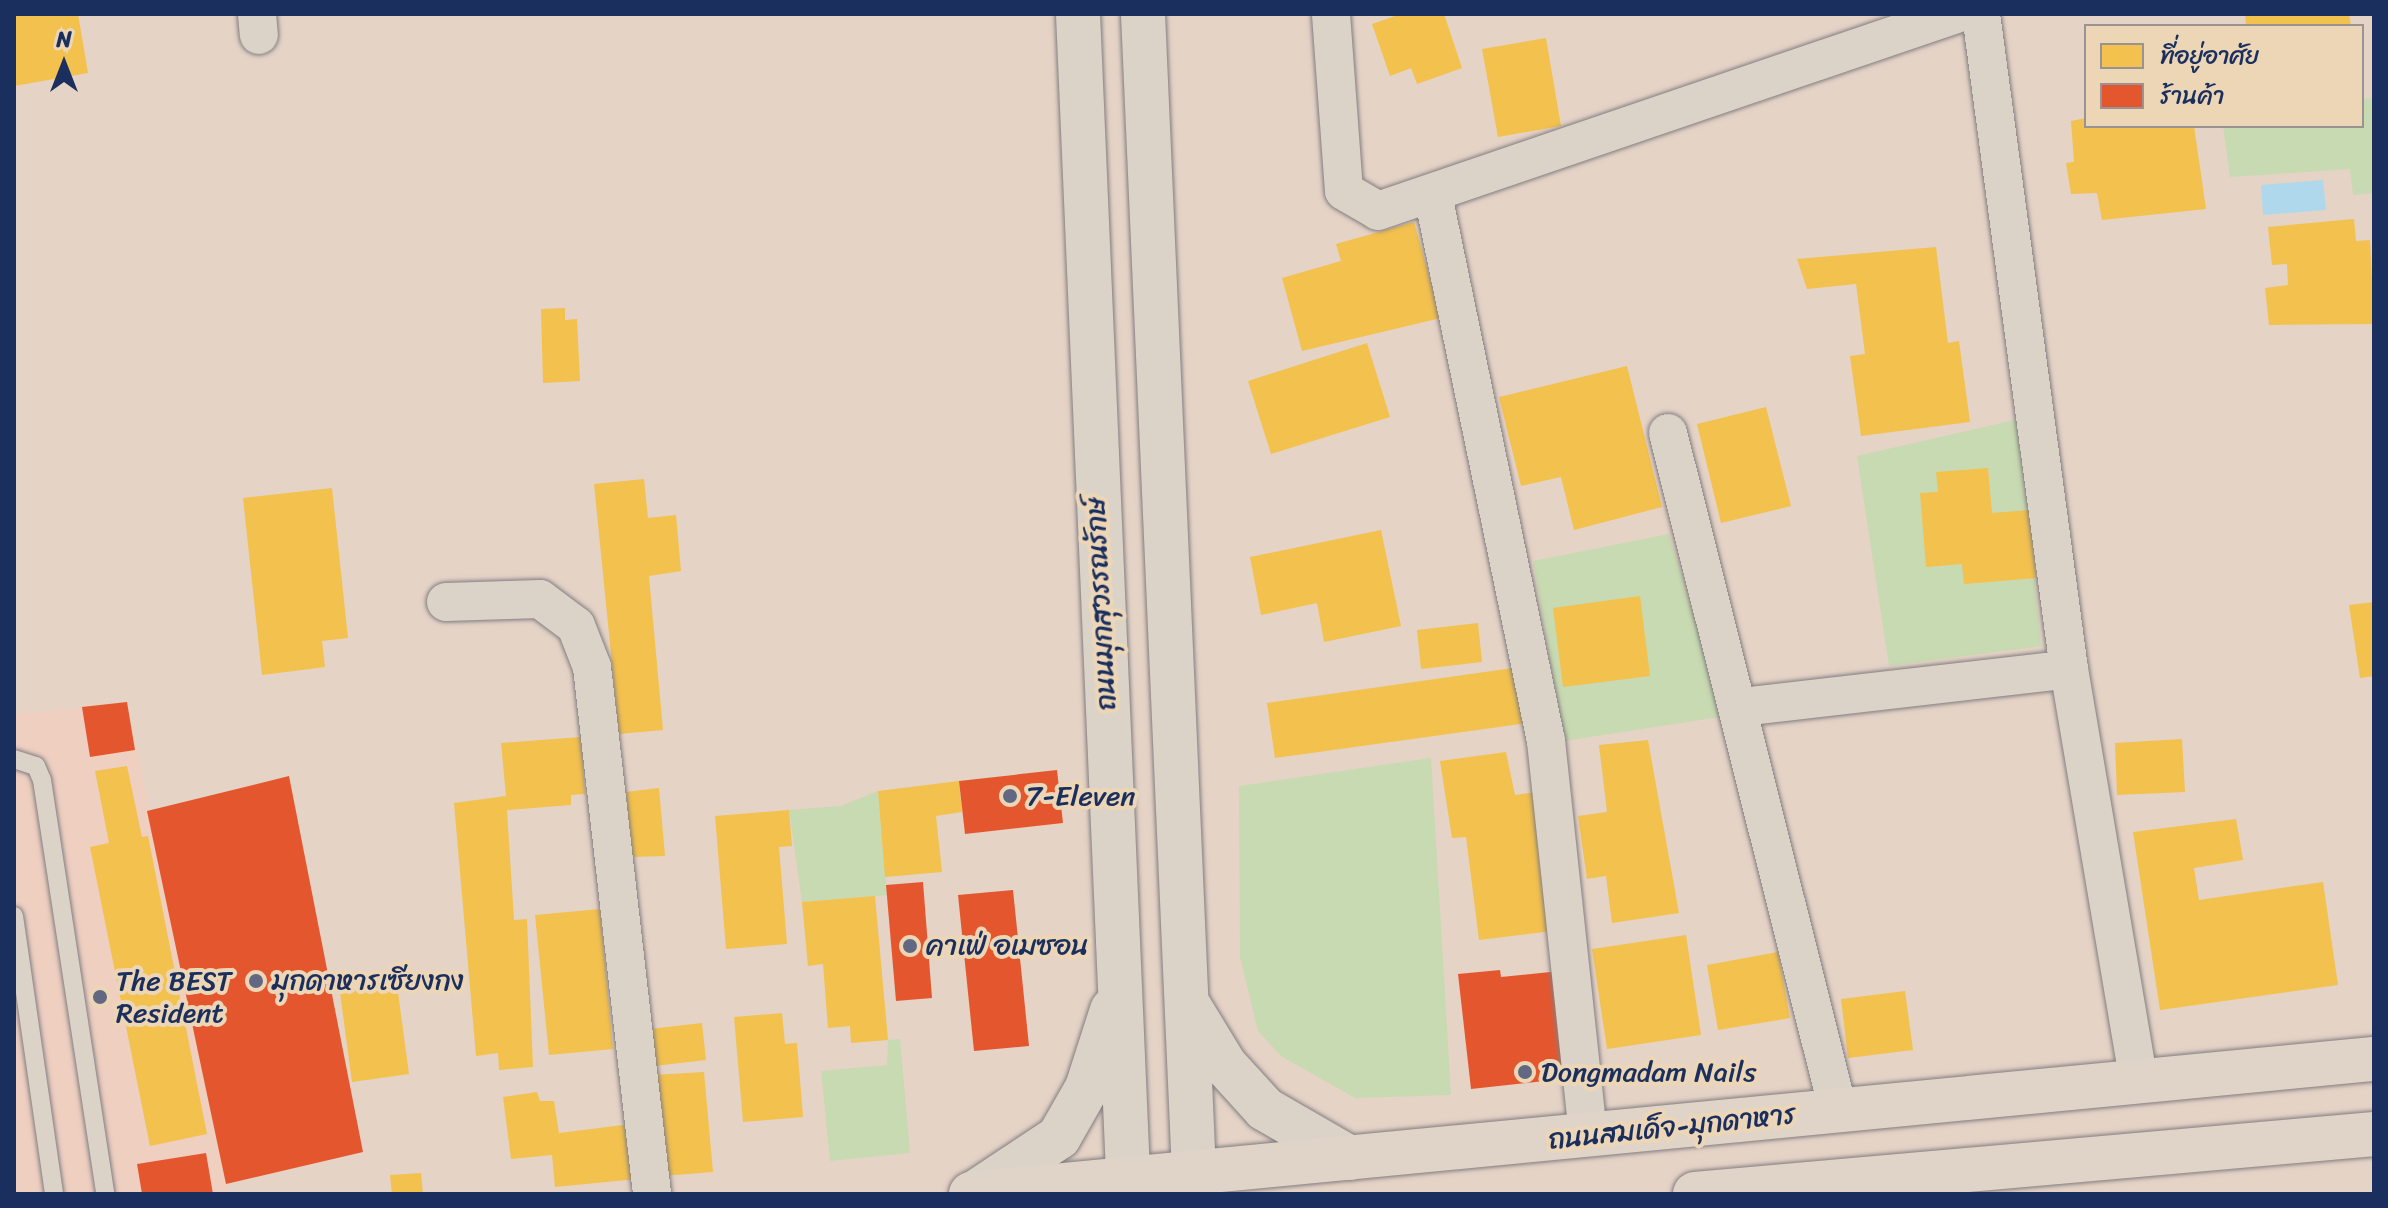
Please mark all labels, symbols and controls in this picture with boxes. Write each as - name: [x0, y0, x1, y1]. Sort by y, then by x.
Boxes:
- text: N: [56, 20, 72, 59]
- north arrow: [24, 24, 104, 104]
- legend: [2084, 24, 2364, 128]
- text: ที่อยู่อาศัย: [2160, 35, 2259, 77]
- text: ร้านค้า: [2160, 75, 2225, 117]
- street label: ถนนมุกสุวรรณรักษ์: [1079, 496, 1123, 712]
- place label: 7-Eleven: [1026, 779, 1136, 813]
- marker: 7-Eleven: [1001, 787, 1019, 805]
- place label: คาเฟ่ อเมซอน: [926, 929, 1089, 963]
- marker: คาเฟ่ อเมซอน: [901, 937, 919, 955]
- place label: The BEST Resident: [116, 964, 231, 1030]
- place label: มุกดาหารเซียงกง: [272, 964, 464, 998]
- marker: มุกดาหารเซียงกง: [247, 972, 265, 990]
- marker: The BEST Resident: [91, 988, 109, 1006]
- place label: Dongmadam Nails: [1541, 1055, 1756, 1089]
- marker: Dongmadam Nails: [1516, 1063, 1534, 1081]
- street label: ถนนสมเด็จ-มุกดาหาร: [1547, 1097, 1797, 1157]

